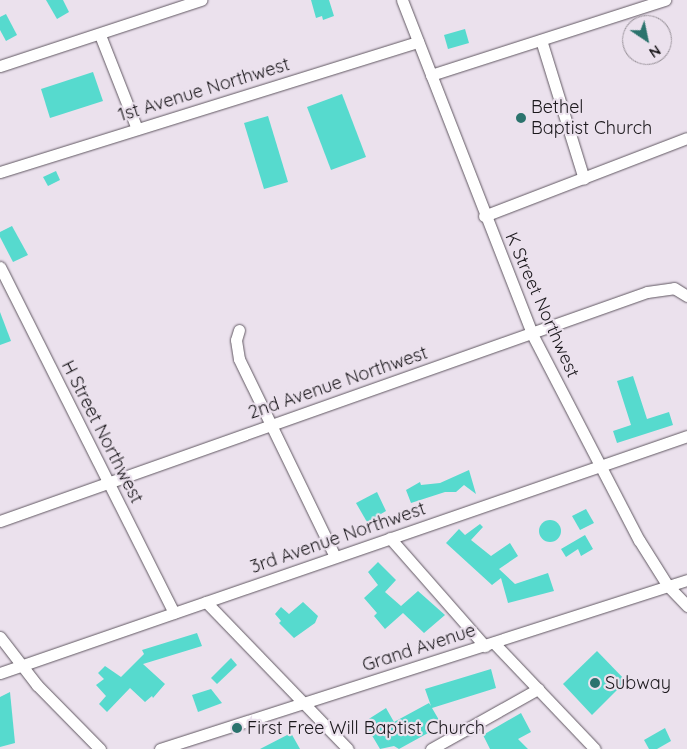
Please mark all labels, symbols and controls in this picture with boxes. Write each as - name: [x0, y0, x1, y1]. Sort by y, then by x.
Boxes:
- north arrow: [622, 15, 672, 65]
- text: N: [646, 41, 664, 62]
- street label: 1st Avenue Northwest: [116, 54, 292, 126]
- place label: Bethel Baptist Church: [531, 97, 652, 140]
- marker: Bethel Baptist Church: [515, 112, 527, 124]
- street label: K Street Northwest: [500, 229, 584, 381]
- street label: 2nd Avenue Northwest: [246, 342, 430, 424]
- street label: H Street Northwest: [57, 357, 147, 507]
- street label: 3rd Avenue Northwest: [248, 498, 428, 578]
- street label: Grand Avenue: [360, 620, 478, 676]
- place label: Subway: [605, 672, 671, 694]
- marker: Subway: [589, 677, 601, 689]
- place label: First Free Will Baptist Church: [247, 717, 485, 739]
- marker: First Free Will Baptist Church: [231, 722, 243, 734]

